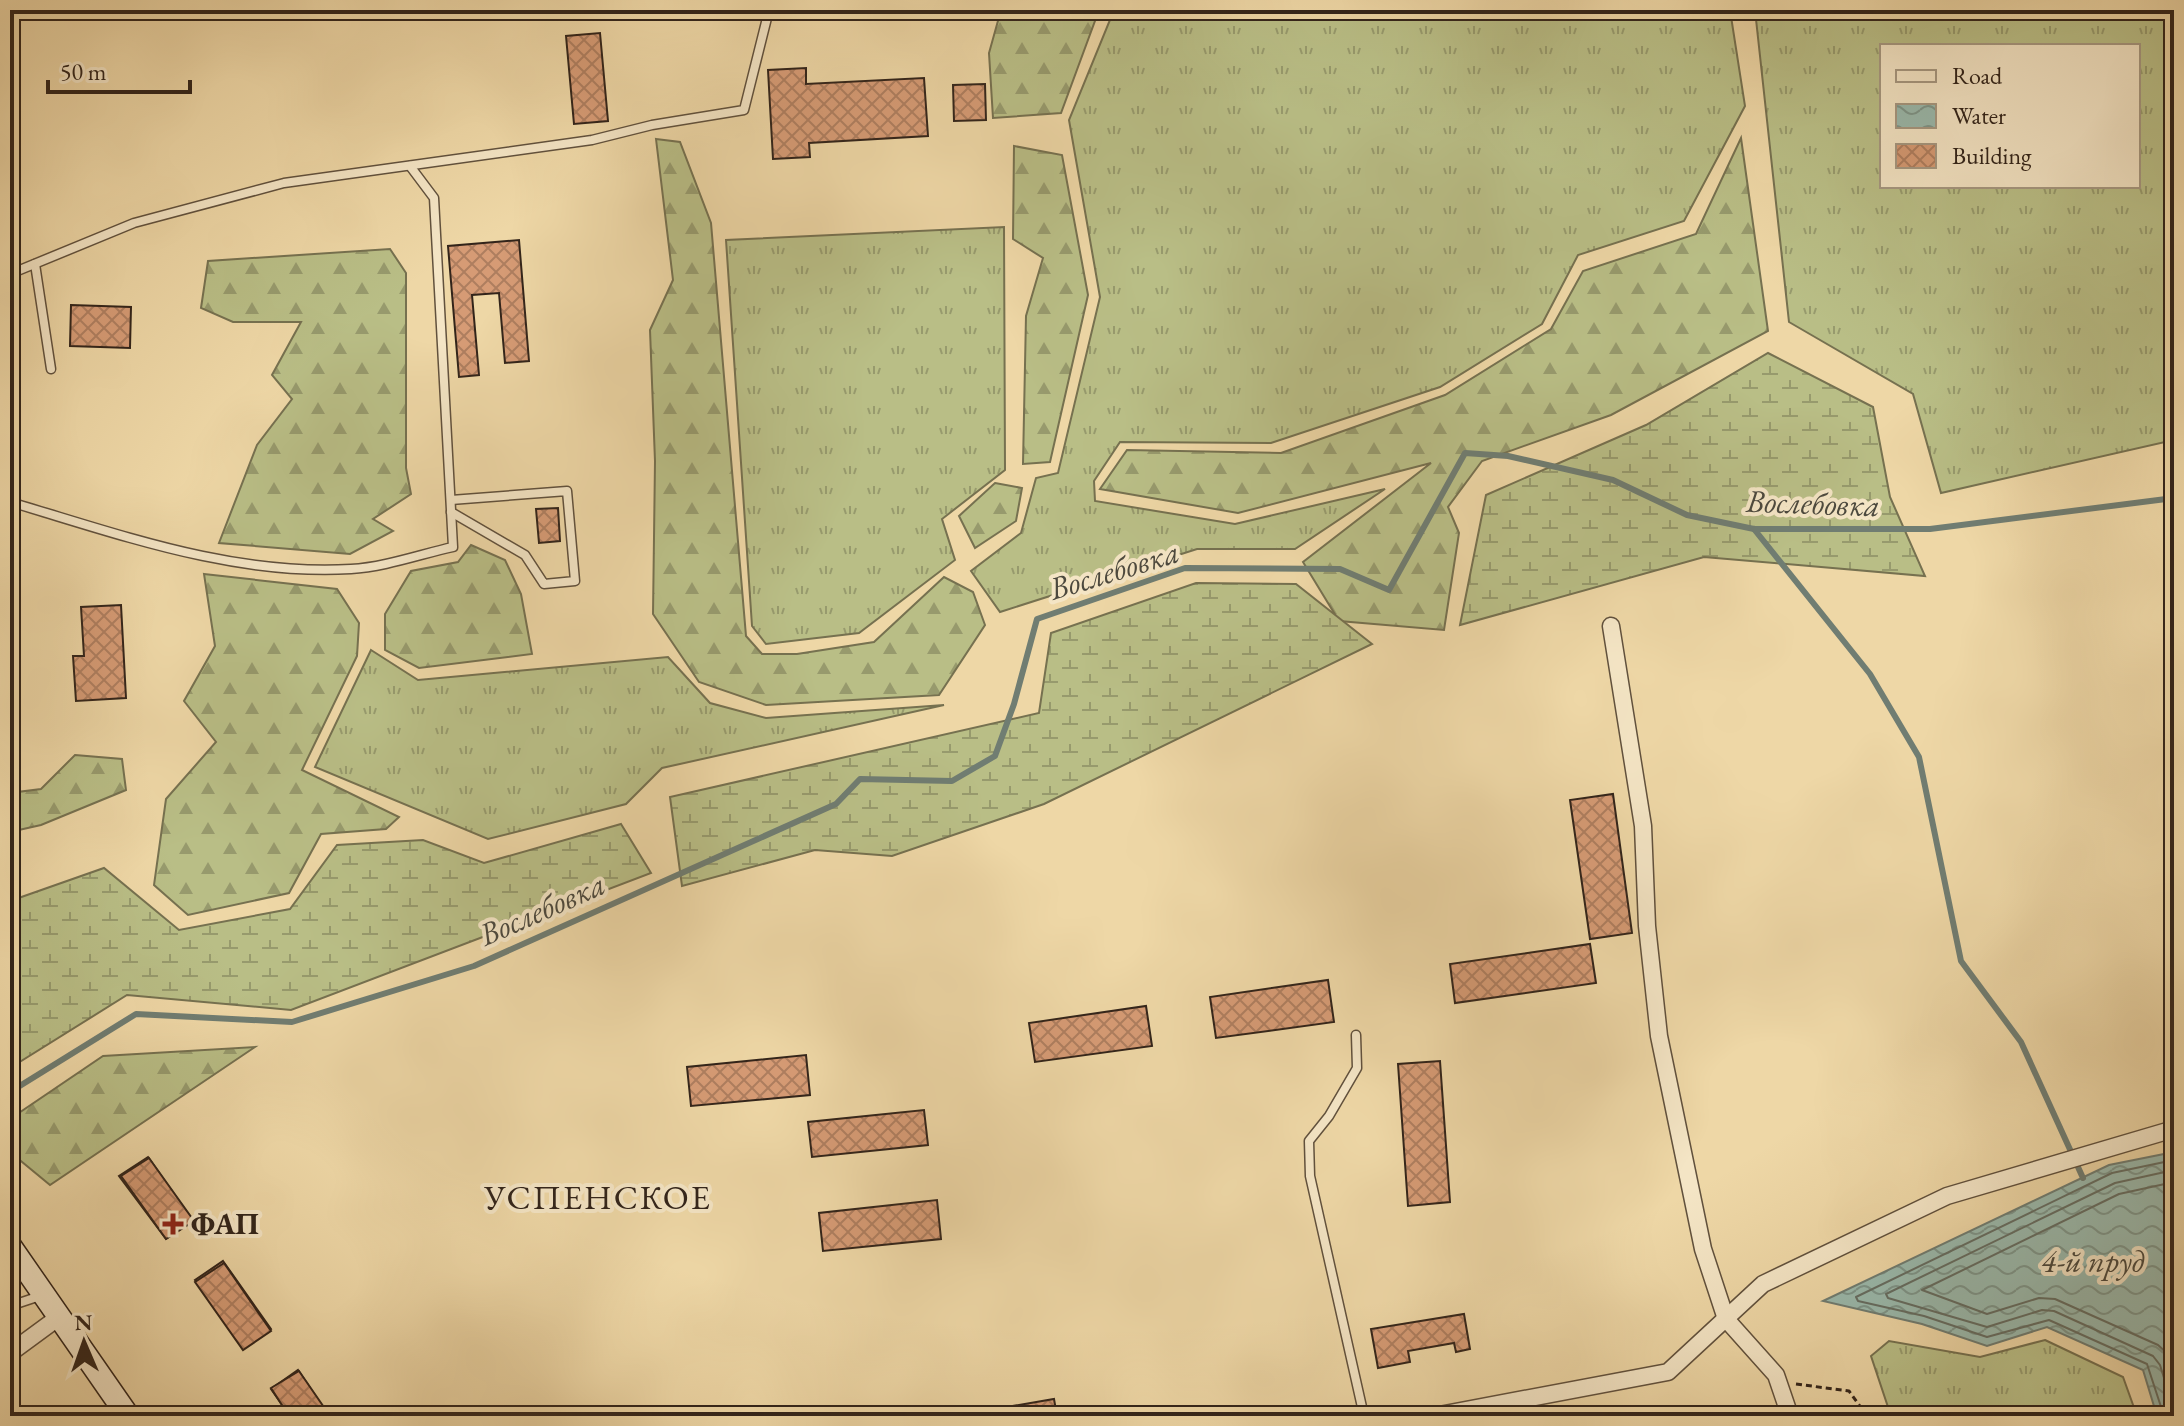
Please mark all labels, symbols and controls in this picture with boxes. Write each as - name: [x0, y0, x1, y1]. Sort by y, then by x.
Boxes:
- scale bar: [48, 44, 190, 94]
- legend: [1880, 44, 2140, 188]
- text: 50 m: [60, 56, 107, 87]
- text: Road: [1952, 60, 2003, 91]
- text: Water: [1952, 100, 2006, 131]
- text: Building: [1952, 140, 2032, 171]
- water label: Вослебовка: [1744, 480, 1881, 526]
- water label: Вослебовка: [1043, 530, 1184, 610]
- water label: Вослебовка: [471, 863, 612, 956]
- district label: УСПЕНСКОЕ: [483, 1175, 712, 1219]
- place label: ФАП: [191, 1204, 259, 1243]
- marker: ФАП: [162, 1213, 184, 1235]
- water label: 4-й пруд: [2041, 1240, 2145, 1282]
- north arrow: [44, 1302, 124, 1382]
- text: N: [74, 1308, 93, 1337]

